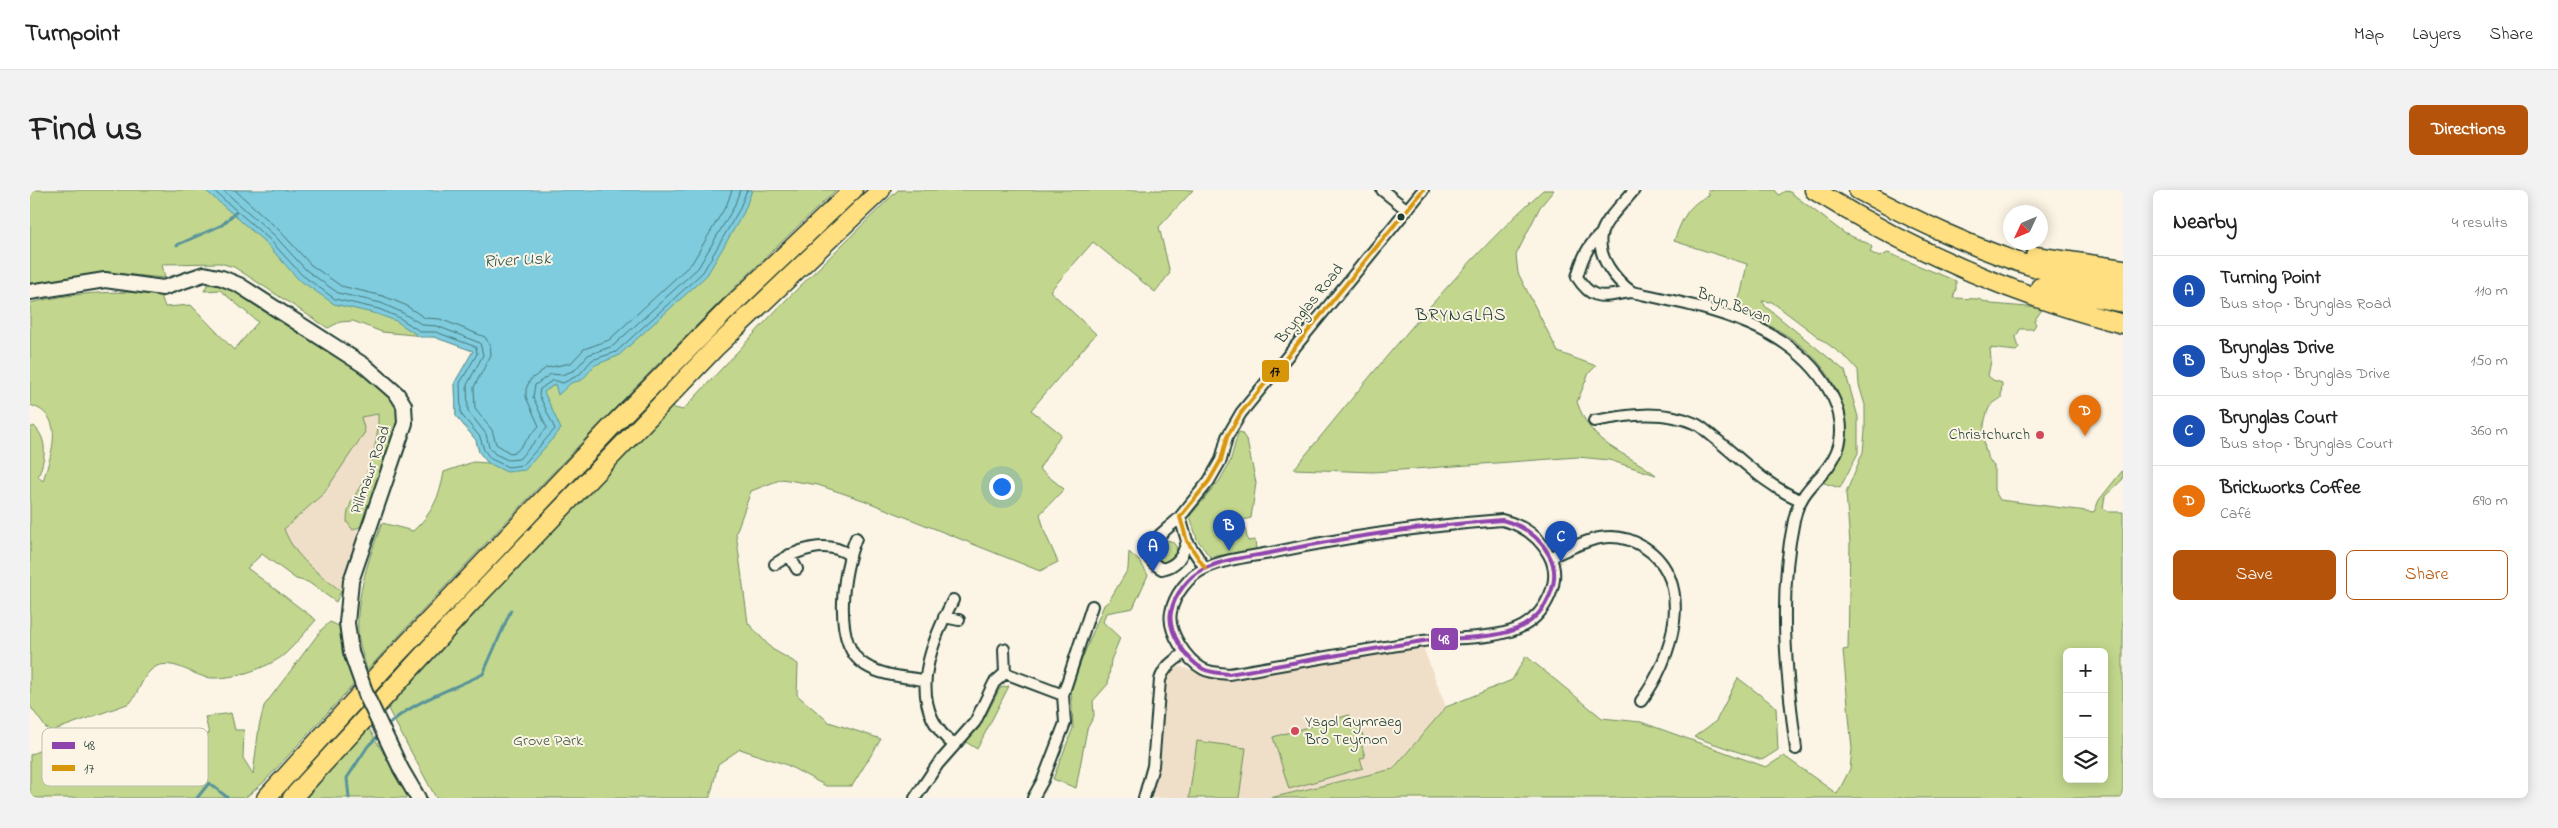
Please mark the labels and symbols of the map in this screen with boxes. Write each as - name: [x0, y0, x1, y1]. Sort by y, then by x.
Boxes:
- north arrow: [2003, 205, 2048, 250]
- unlabelled marker: [1396, 212, 1406, 222]
- water label: River Usk: [483, 246, 552, 276]
- street label: Brynglas Road: [1269, 259, 1350, 350]
- street label: Bryn Bevan: [1693, 281, 1774, 331]
- district label: BRYNGLAS: [1414, 303, 1507, 329]
- line badge: 17: [1261, 359, 1290, 383]
- text: 17: [1270, 362, 1280, 383]
- pin: D: [2069, 395, 2101, 436]
- street label: Pillmawr Road: [345, 423, 397, 517]
- place label: Christchurch: [1949, 423, 2030, 447]
- marker: Christchurch: [2034, 429, 2046, 441]
- your location: [989, 474, 1015, 500]
- pin: B: [1213, 510, 1245, 551]
- pin: C: [1545, 521, 1577, 562]
- pin: A: [1137, 531, 1169, 572]
- line badge: 48: [1430, 627, 1459, 651]
- text: 48: [1437, 630, 1450, 651]
- place label: Ysgol Gymraeg Bro Teyrnon: [1304, 710, 1402, 752]
- marker: Ysgol Gymraeg Bro Teyrnon: [1289, 725, 1301, 737]
- legend: [42, 728, 208, 786]
- park label: Grove Park: [513, 729, 584, 753]
- text: 48: [84, 736, 95, 757]
- text: 17: [84, 759, 94, 780]

